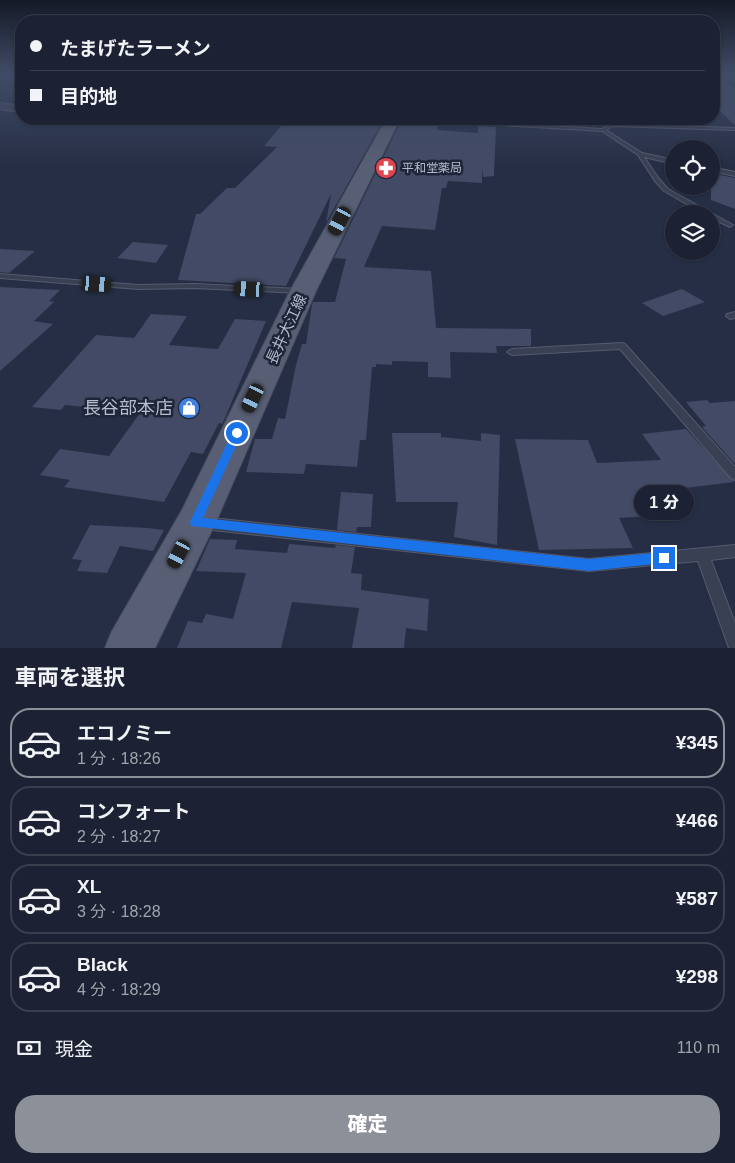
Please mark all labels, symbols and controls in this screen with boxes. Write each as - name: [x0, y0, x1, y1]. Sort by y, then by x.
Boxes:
- text: たまげたラーメン: [60, 38, 211, 59]
- text: 目的地: [60, 86, 117, 107]
- map controls: [665, 140, 720, 260]
- button: locate: [665, 140, 720, 195]
- pharmacy icon: 平和堂薬局: [374, 156, 398, 180]
- place label: 平和堂薬局: [402, 161, 462, 175]
- car: [326, 204, 353, 238]
- button: layers: [665, 205, 720, 260]
- car: [81, 275, 112, 293]
- car: [233, 281, 264, 297]
- street label: 長井大江線: [262, 291, 310, 367]
- car: [239, 381, 266, 415]
- shop icon: 長谷部本店: [177, 396, 201, 420]
- place label: 長谷部本店: [83, 398, 173, 418]
- route start: [226, 422, 248, 444]
- callout: 1 分: [634, 486, 694, 520]
- text: 1 分: [649, 494, 679, 511]
- car: [165, 537, 192, 571]
- route end: [653, 547, 675, 569]
- text: 車両を選択: [15, 665, 125, 690]
- icon: car: [17, 721, 62, 766]
- text: エコノミー: [77, 723, 172, 744]
- text: ¥345: [676, 732, 718, 753]
- text: 1 分 · 18:26: [77, 750, 161, 767]
- icon: car: [17, 799, 62, 844]
- text: コンフォート: [77, 801, 190, 822]
- text: ¥466: [676, 810, 718, 831]
- text: 2 分 · 18:27: [77, 828, 161, 845]
- text: XL: [77, 876, 101, 897]
- icon: car: [17, 877, 62, 922]
- text: ¥587: [676, 888, 718, 909]
- text: 3 分 · 18:28: [77, 903, 161, 920]
- text: Black: [77, 954, 128, 975]
- icon: car: [17, 955, 62, 1000]
- text: ¥298: [676, 966, 718, 987]
- text: 4 分 · 18:29: [77, 981, 161, 998]
- icon: cash: [15, 1034, 43, 1062]
- text: 現金: [55, 1039, 93, 1060]
- text: 110 m: [677, 1039, 720, 1056]
- button: 確定: [15, 1095, 720, 1153]

